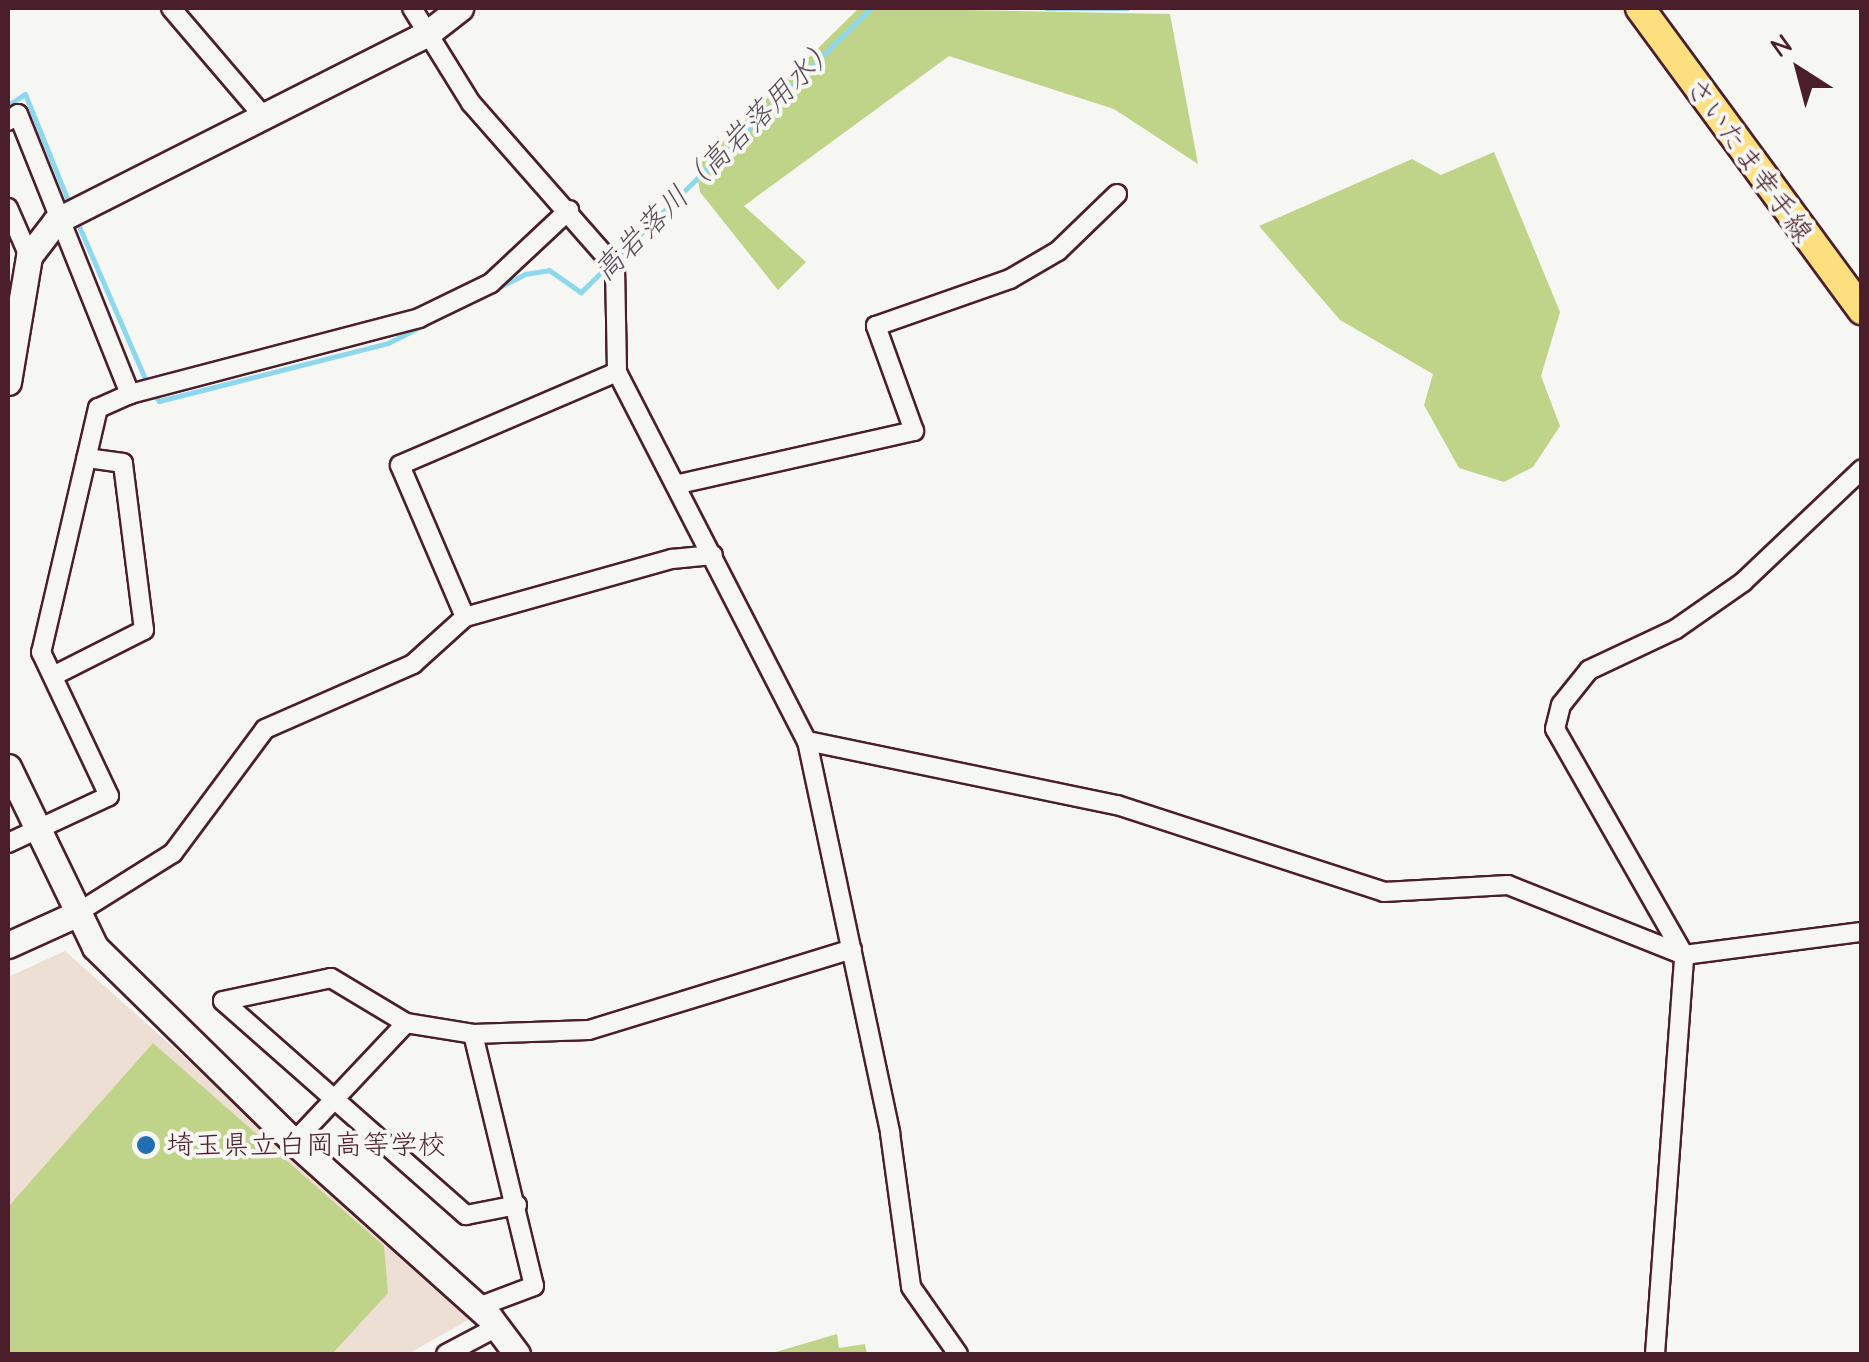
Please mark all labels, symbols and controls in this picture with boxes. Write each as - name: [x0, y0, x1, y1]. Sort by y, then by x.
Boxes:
- north arrow: [1749, 20, 1849, 120]
- text: N: [1765, 27, 1798, 64]
- water label: 高岩落川（高岩落用水）: [587, 31, 845, 289]
- street label: さいたま幸手線: [1678, 71, 1820, 249]
- place label: 埼玉県立白岡高等学校: [166, 1128, 446, 1162]
- marker: 埼玉県立白岡高等学校: [135, 1134, 157, 1156]

